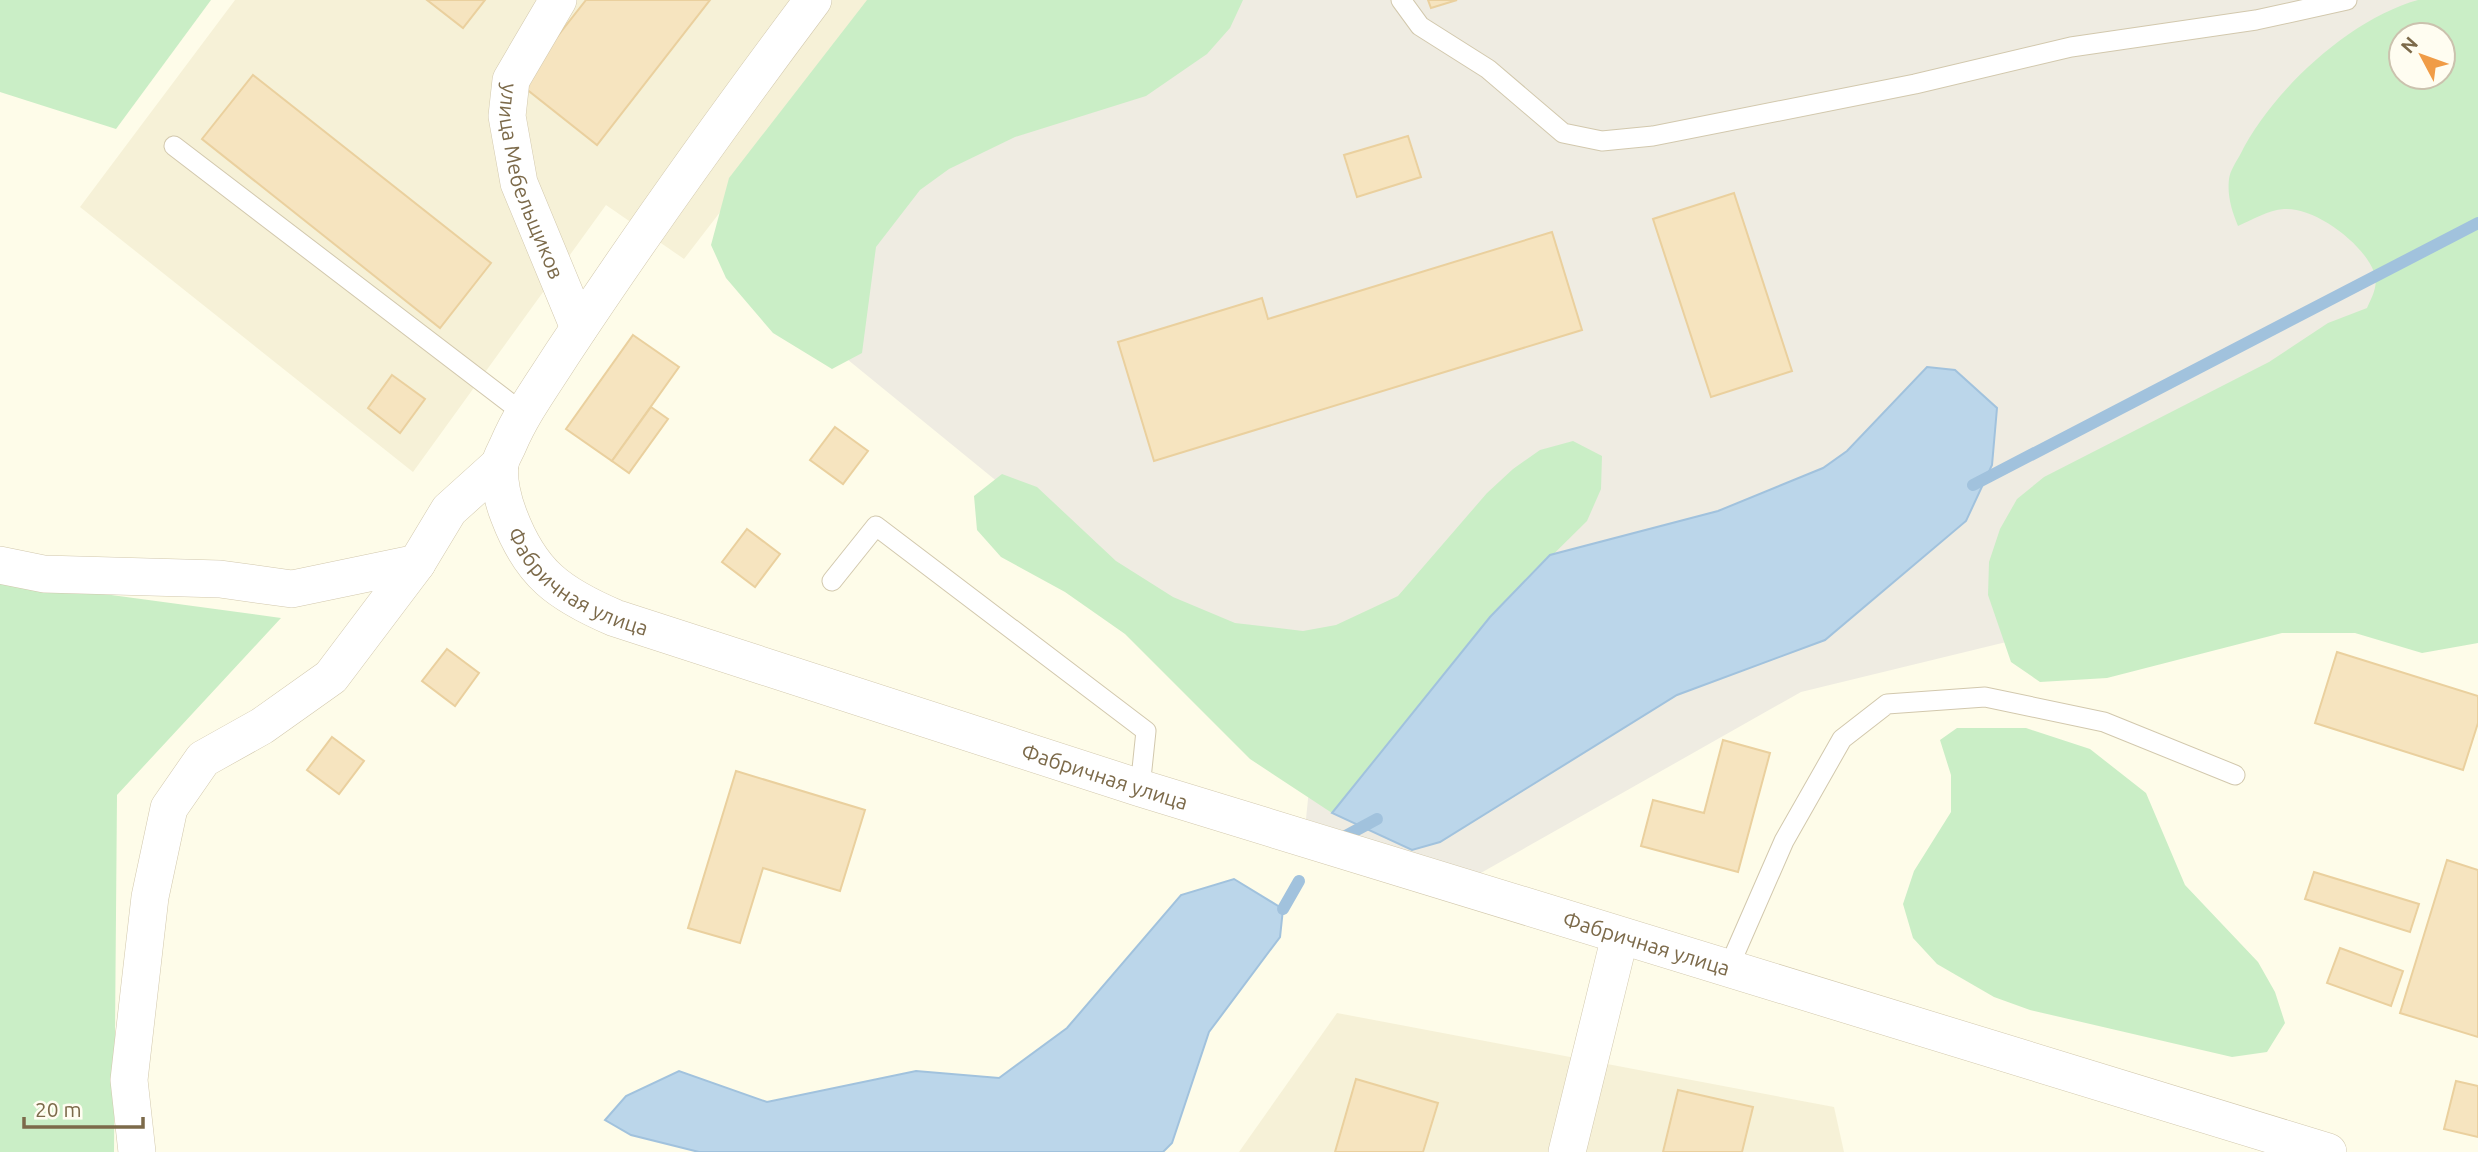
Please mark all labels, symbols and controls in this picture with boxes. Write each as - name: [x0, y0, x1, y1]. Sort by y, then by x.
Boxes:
- north arrow: [2387, 21, 2457, 91]
- text: N: [2396, 32, 2422, 57]
- street label: улица Мебельщиков: [495, 82, 569, 282]
- street label: Фабричная улица: [503, 523, 651, 640]
- street label: Фабричная улица: [1018, 738, 1191, 814]
- street label: Фабричная улица: [1560, 906, 1733, 980]
- scale bar: [24, 1086, 144, 1130]
- text: 20 m: [35, 1097, 82, 1121]

